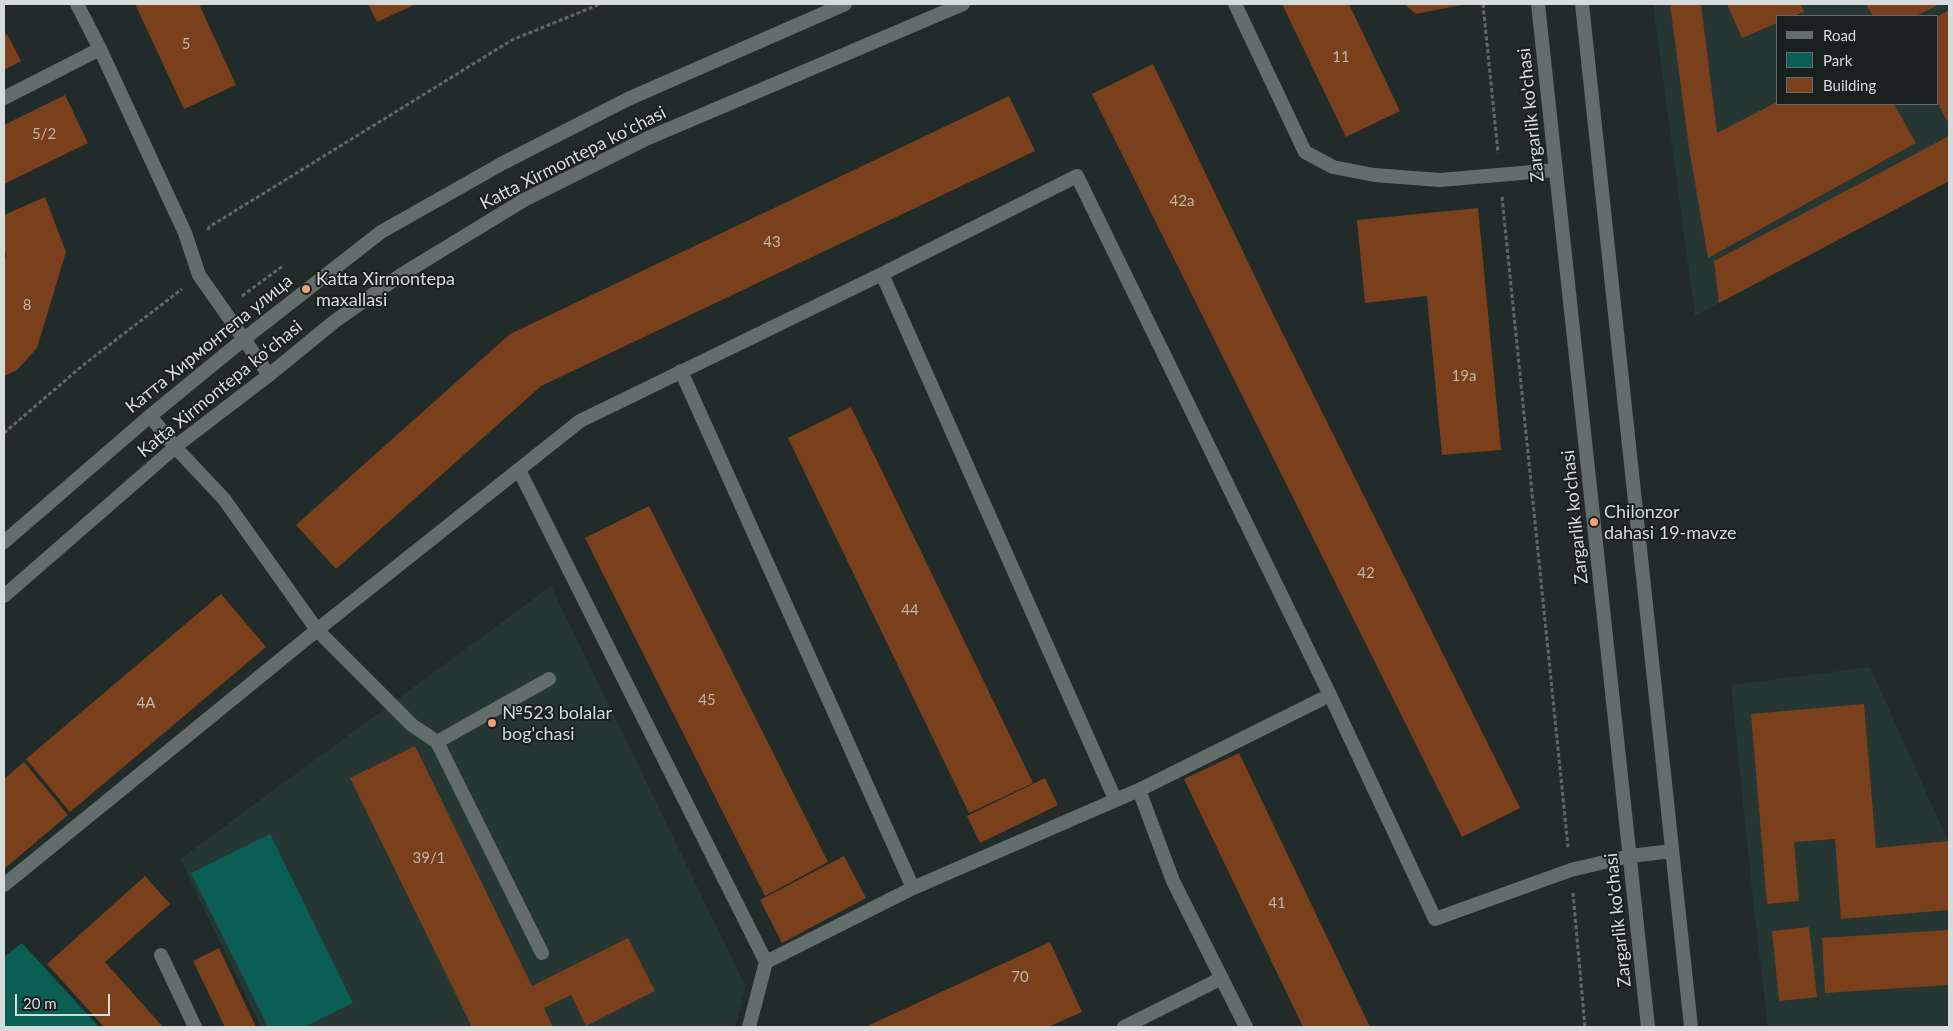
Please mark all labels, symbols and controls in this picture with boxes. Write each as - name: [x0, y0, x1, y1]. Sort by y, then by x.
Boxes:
- legend: [1776, 15, 1938, 105]
- text: Road: [1823, 26, 1856, 44]
- house number: 5: [182, 35, 190, 53]
- street label: Zargarlik ko'chasi: [1513, 47, 1549, 183]
- house number: 11: [1332, 48, 1350, 66]
- text: Park: [1823, 51, 1852, 69]
- text: Building: [1823, 76, 1876, 94]
- street label: Katta Xirmontepa koʻchasi: [476, 102, 670, 214]
- house number: 5/2: [32, 125, 56, 143]
- house number: 42a: [1170, 192, 1194, 210]
- house number: 43: [763, 233, 781, 251]
- place label: Katta Xirmontepa maxallasi: [316, 268, 455, 310]
- street label: Катта Хирмонтепа улица: [121, 270, 297, 418]
- marker: Katta Xirmontepa maxallasi: [300, 283, 312, 295]
- house number: 8: [23, 296, 31, 314]
- street label: Katta Xirmontepa koʻchasi: [133, 316, 307, 462]
- house number: 19a: [1452, 367, 1476, 385]
- street label: Zargarlik ko'chasi: [1557, 449, 1593, 585]
- place label: Chilonzor dahasi 19-mavze: [1604, 501, 1737, 544]
- marker: Chilonzor dahasi 19-mavze: [1588, 516, 1600, 528]
- house number: 42: [1357, 564, 1375, 582]
- house number: 44: [901, 601, 919, 619]
- house number: 45: [698, 691, 716, 709]
- house number: 4А: [137, 694, 155, 712]
- place label: №523 bolalar bog'chasi: [502, 702, 612, 744]
- marker: №523 bolalar bog'chasi: [486, 717, 498, 729]
- house number: 39/1: [413, 849, 445, 867]
- street label: Zargarlik ko'chasi: [1600, 852, 1636, 988]
- house number: 41: [1268, 894, 1286, 912]
- house number: 70: [1011, 968, 1029, 986]
- scale bar: [18, 984, 112, 1016]
- text: 20 m: [23, 994, 57, 1012]

